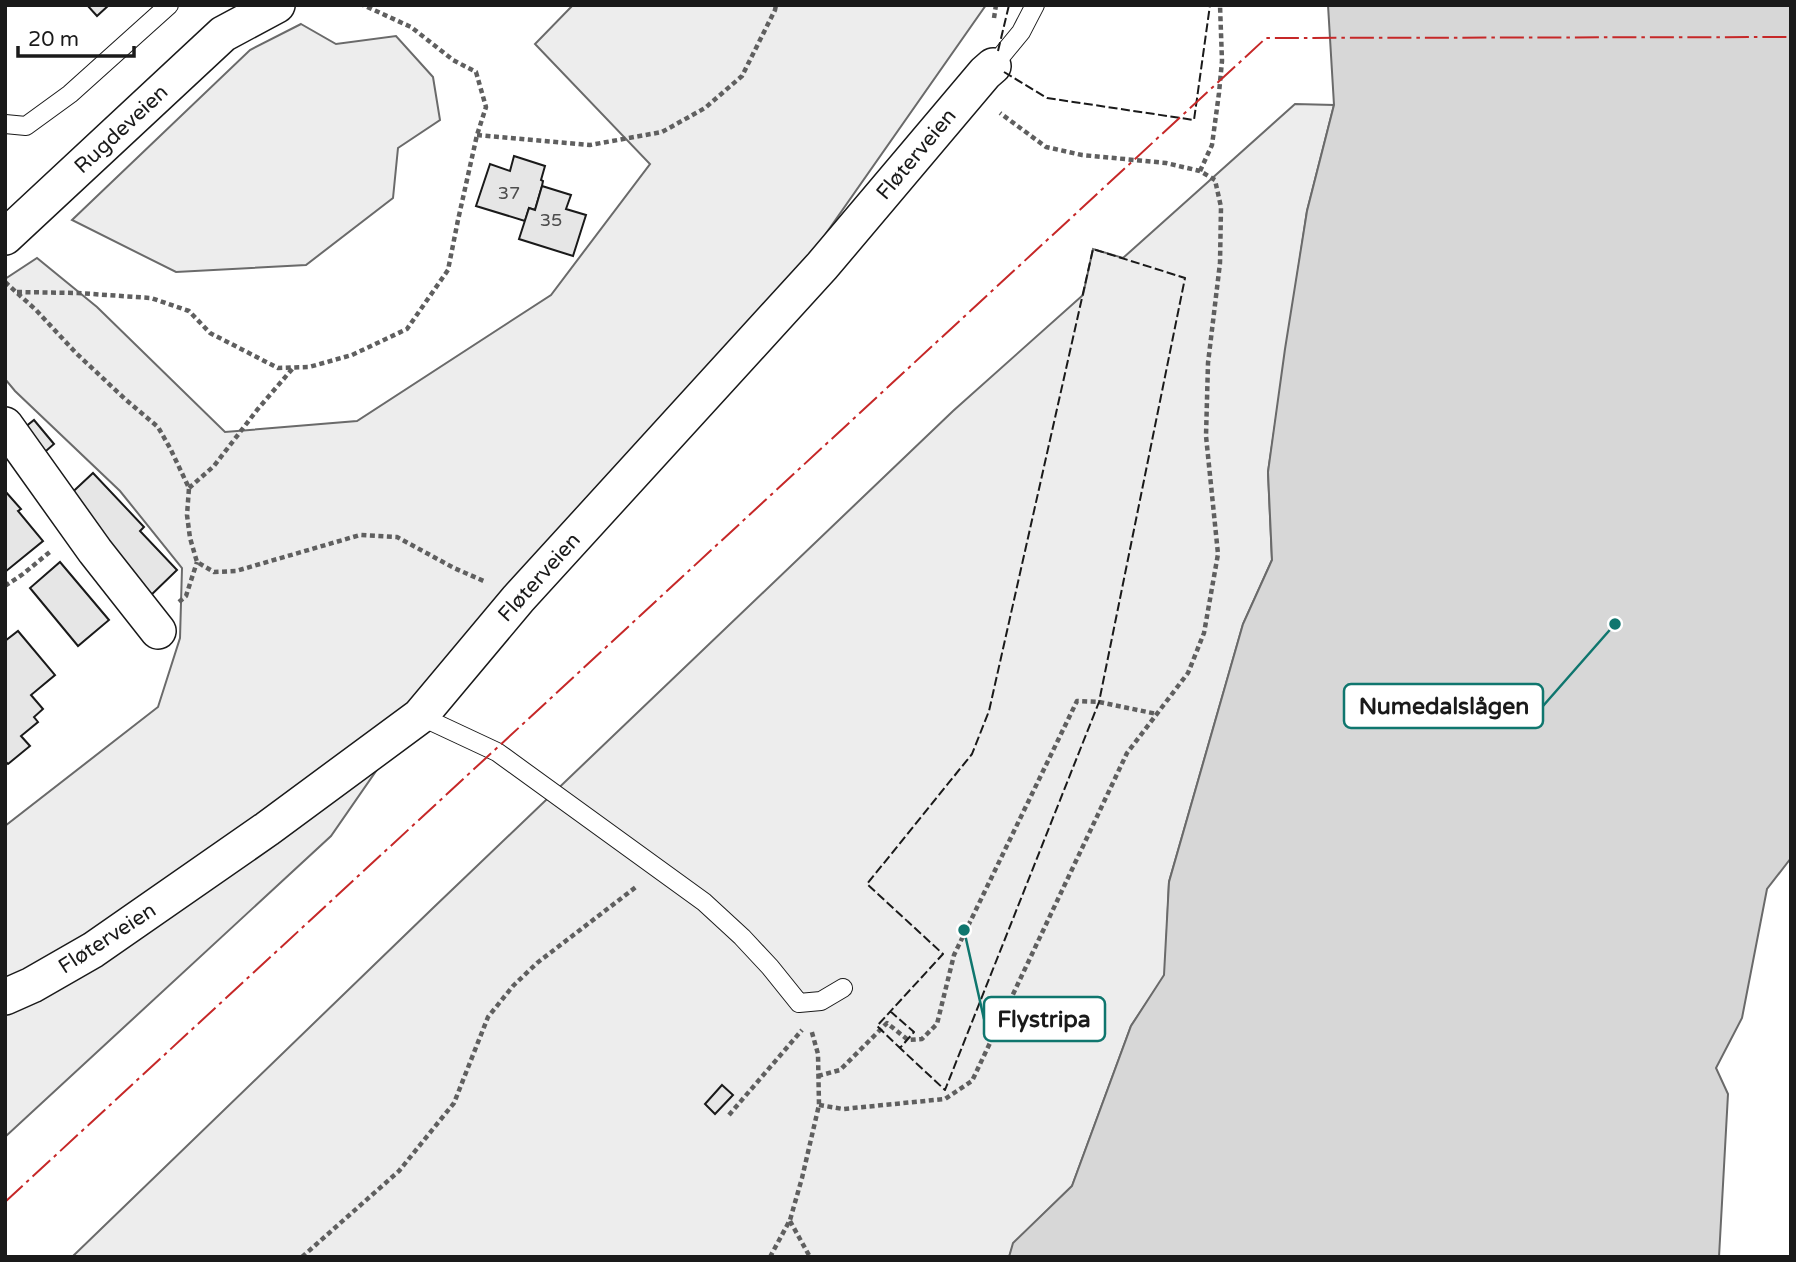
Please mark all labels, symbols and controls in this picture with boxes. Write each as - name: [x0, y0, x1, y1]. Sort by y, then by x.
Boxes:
- scale bar: [18, 14, 133, 58]
- text: 20 m: [28, 27, 79, 52]
- street label: Rugdeveien: [69, 80, 173, 179]
- street label: Fløterveien: [871, 104, 962, 205]
- house number: 37: [498, 182, 520, 204]
- house number: 35: [540, 209, 562, 231]
- street label: Fløterveien: [493, 528, 586, 627]
- callout: Numedalslågen: [1344, 684, 1543, 728]
- text: Numedalslågen: [1359, 693, 1529, 721]
- street label: Fløterveien: [54, 898, 161, 979]
- callout: Flystripa: [984, 997, 1105, 1041]
- text: Flystripa: [997, 1006, 1091, 1034]

